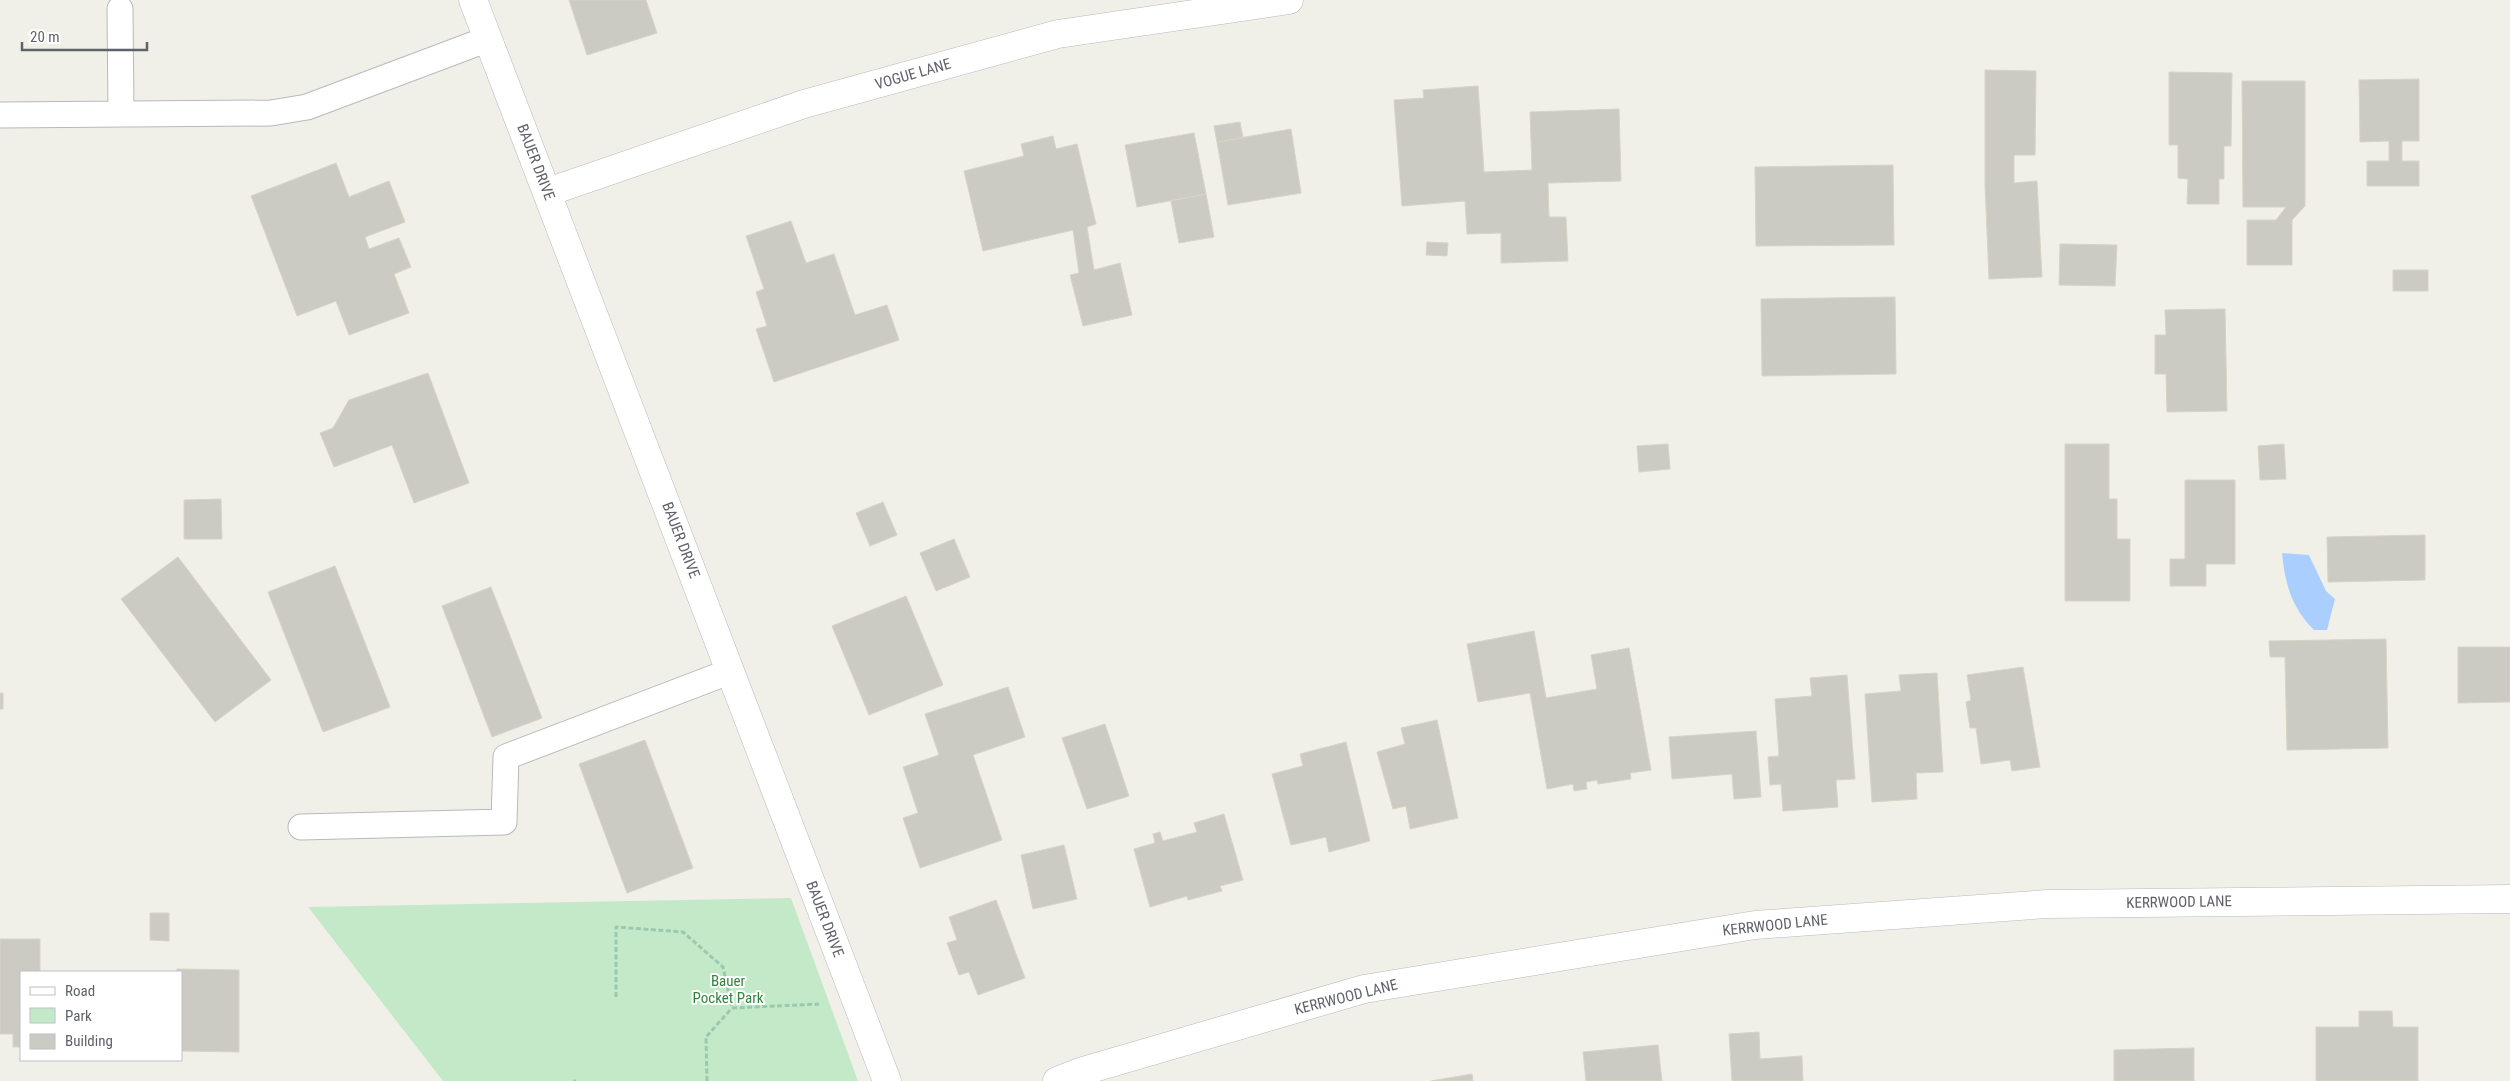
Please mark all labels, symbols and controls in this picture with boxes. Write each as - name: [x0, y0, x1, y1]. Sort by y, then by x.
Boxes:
- scale bar: [22, 20, 148, 52]
- text: 20 m: [30, 28, 60, 46]
- street label: VOGUE LANE: [873, 55, 953, 93]
- street label: BAUER DRIVE: [513, 121, 559, 203]
- street label: BAUER DRIVE: [658, 499, 704, 581]
- street label: BAUER DRIVE: [802, 878, 848, 960]
- street label: KERRWOOD LANE: [2126, 892, 2232, 912]
- street label: KERRWOOD LANE: [1721, 911, 1829, 939]
- legend: [20, 971, 182, 1061]
- park label: Bauer Pocket Park: [693, 972, 764, 1007]
- street label: KERRWOOD LANE: [1293, 975, 1399, 1019]
- text: Road: [65, 982, 95, 1000]
- text: Park: [65, 1007, 92, 1025]
- text: Building: [65, 1032, 113, 1050]

